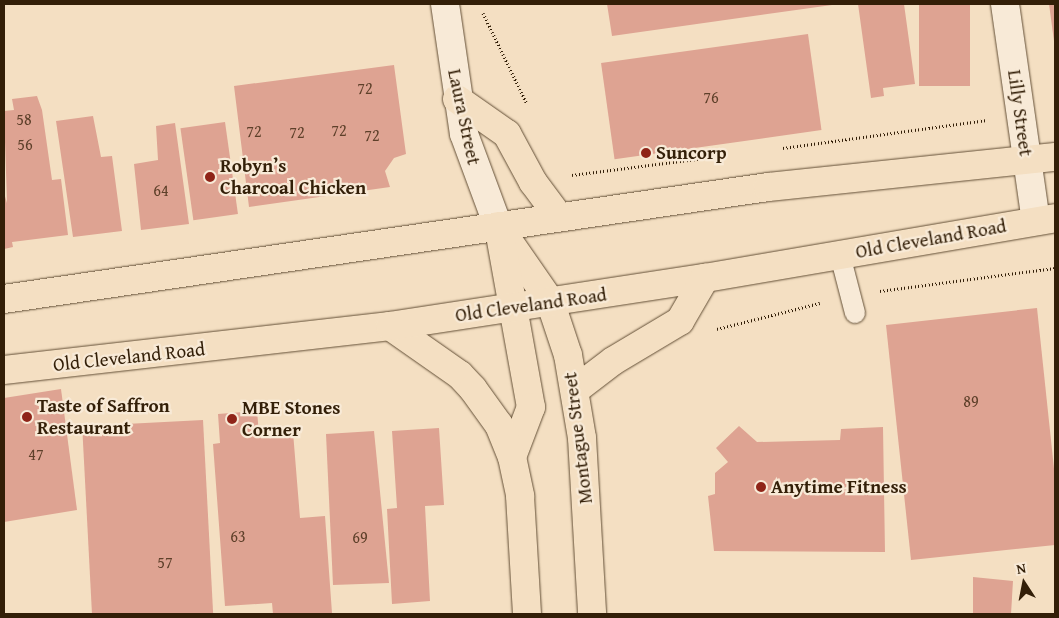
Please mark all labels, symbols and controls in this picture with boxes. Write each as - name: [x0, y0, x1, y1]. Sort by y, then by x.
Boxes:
- street label: Laura Street: [443, 67, 485, 167]
- street label: Lilly Street: [1003, 68, 1037, 158]
- house number: 72: [357, 78, 373, 98]
- house number: 76: [703, 87, 719, 107]
- house number: 58: [16, 109, 32, 129]
- house number: 72: [331, 120, 347, 140]
- house number: 72: [246, 121, 262, 141]
- house number: 72: [289, 122, 305, 142]
- house number: 72: [364, 125, 380, 145]
- house number: 56: [17, 134, 33, 154]
- place label: Suncorp: [656, 142, 727, 164]
- marker: Suncorp: [640, 147, 652, 159]
- place label: Robyn’s Charcoal Chicken: [220, 155, 366, 199]
- marker: Robyn’s Charcoal Chicken: [204, 171, 216, 183]
- house number: 64: [153, 180, 169, 200]
- street label: Old Cleveland Road: [854, 215, 1008, 263]
- street label: Old Cleveland Road: [454, 283, 608, 327]
- street label: Old Cleveland Road: [52, 338, 206, 376]
- street label: Montague Street: [559, 371, 597, 505]
- house number: 89: [963, 391, 979, 411]
- place label: Taste of Saffron Restaurant: [37, 395, 170, 439]
- place label: MBE Stones Corner: [242, 397, 340, 441]
- marker: Taste of Saffron Restaurant: [21, 411, 33, 423]
- marker: MBE Stones Corner: [226, 413, 238, 425]
- house number: 47: [28, 444, 44, 464]
- place label: Anytime Fitness: [771, 476, 907, 498]
- marker: Anytime Fitness: [755, 481, 767, 493]
- house number: 63: [230, 526, 246, 546]
- house number: 69: [352, 527, 368, 547]
- house number: 57: [157, 552, 173, 572]
- north arrow: [999, 558, 1049, 608]
- text: N: [1015, 558, 1028, 579]

